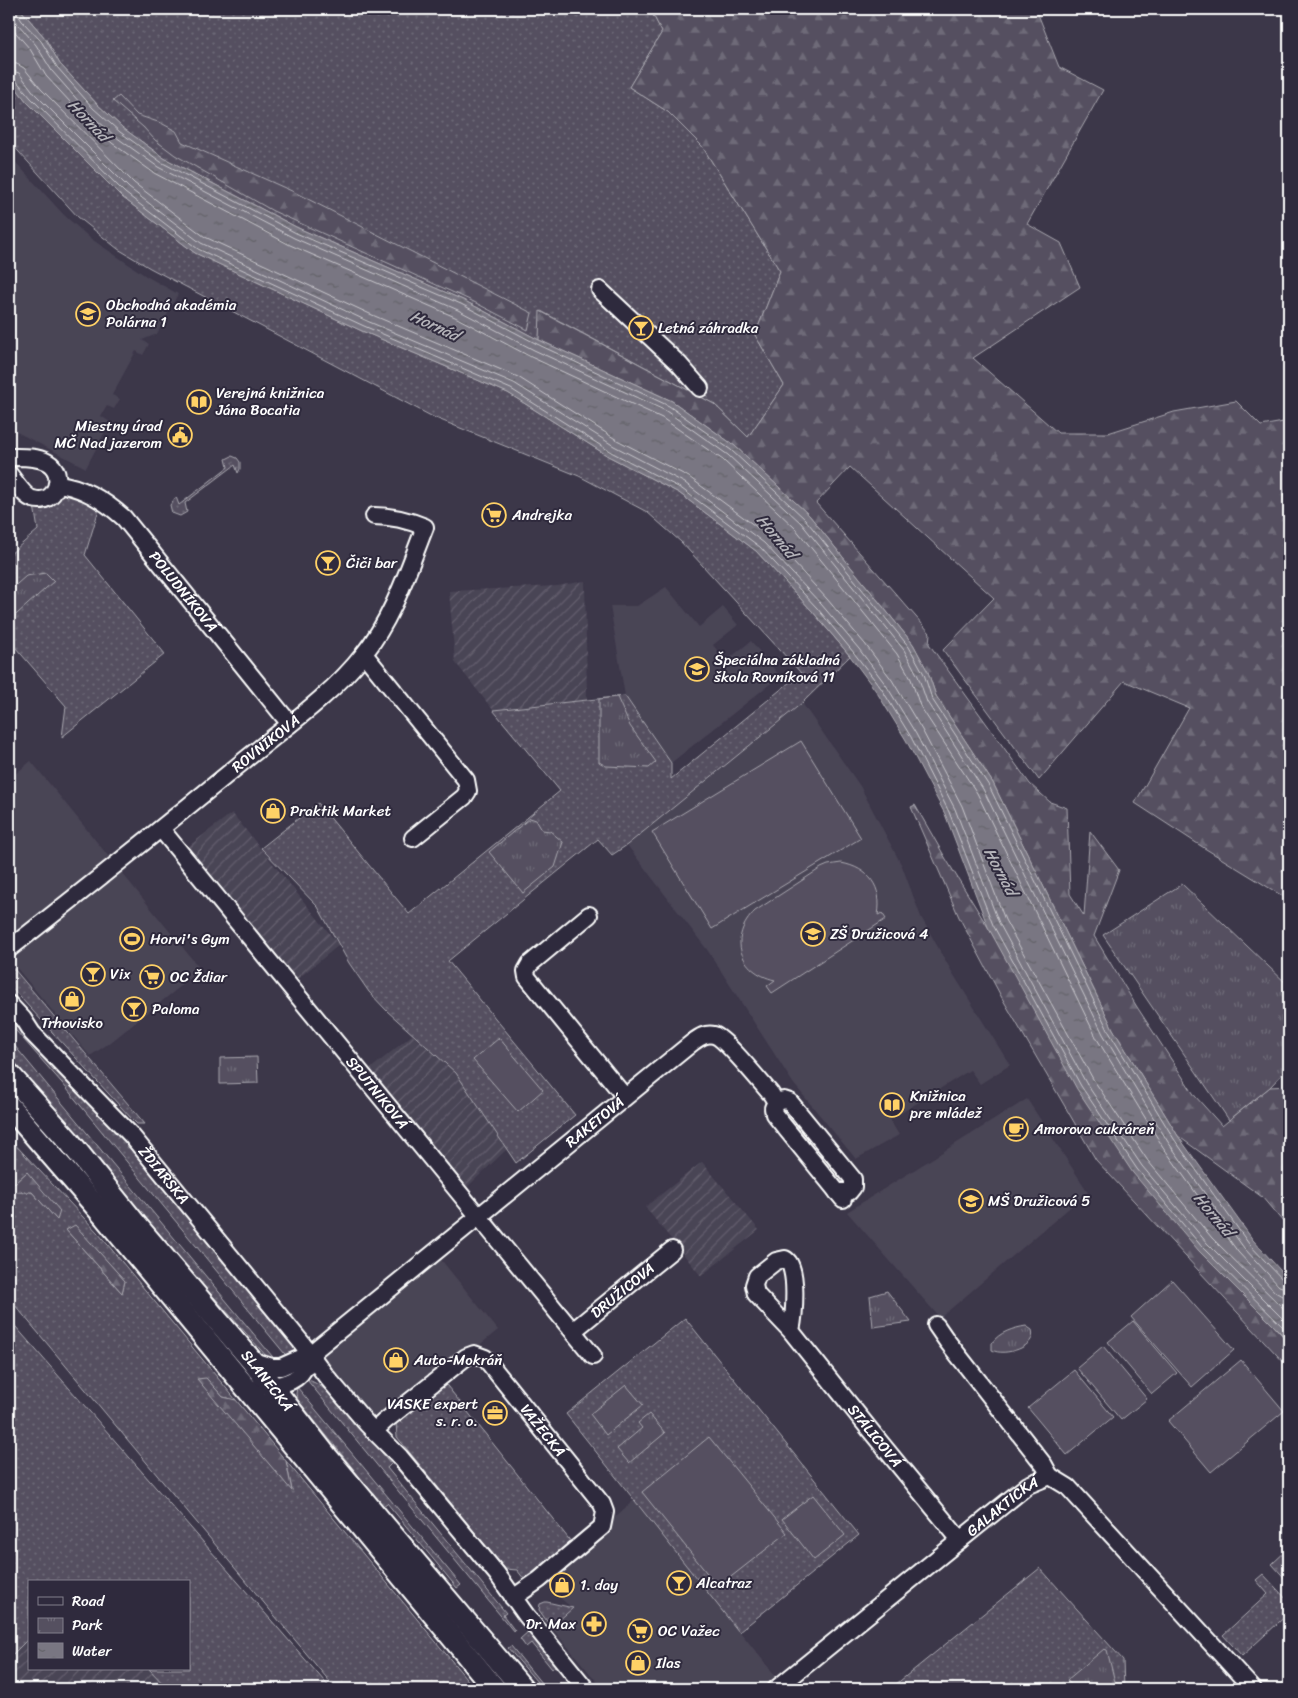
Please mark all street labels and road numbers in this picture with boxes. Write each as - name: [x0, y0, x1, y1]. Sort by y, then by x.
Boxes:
- street label: POLUDNÍKOVÁ: [142, 545, 226, 640]
- street label: ROVNÍKOVÁ: [226, 707, 308, 779]
- street label: SPUTNIKOVÁ: [339, 1050, 417, 1137]
- street label: RAKETOVÁ: [559, 1088, 632, 1154]
- street label: ŽDIARSKA: [132, 1140, 196, 1210]
- street label: DRUŽICOVÁ: [585, 1255, 662, 1325]
- street label: SLANECKÁ: [234, 1344, 301, 1419]
- street label: VAŽECKÁ: [513, 1398, 574, 1464]
- street label: STÁLICOVÁ: [841, 1398, 910, 1475]
- street label: GALAKTICKÁ: [961, 1468, 1044, 1543]

